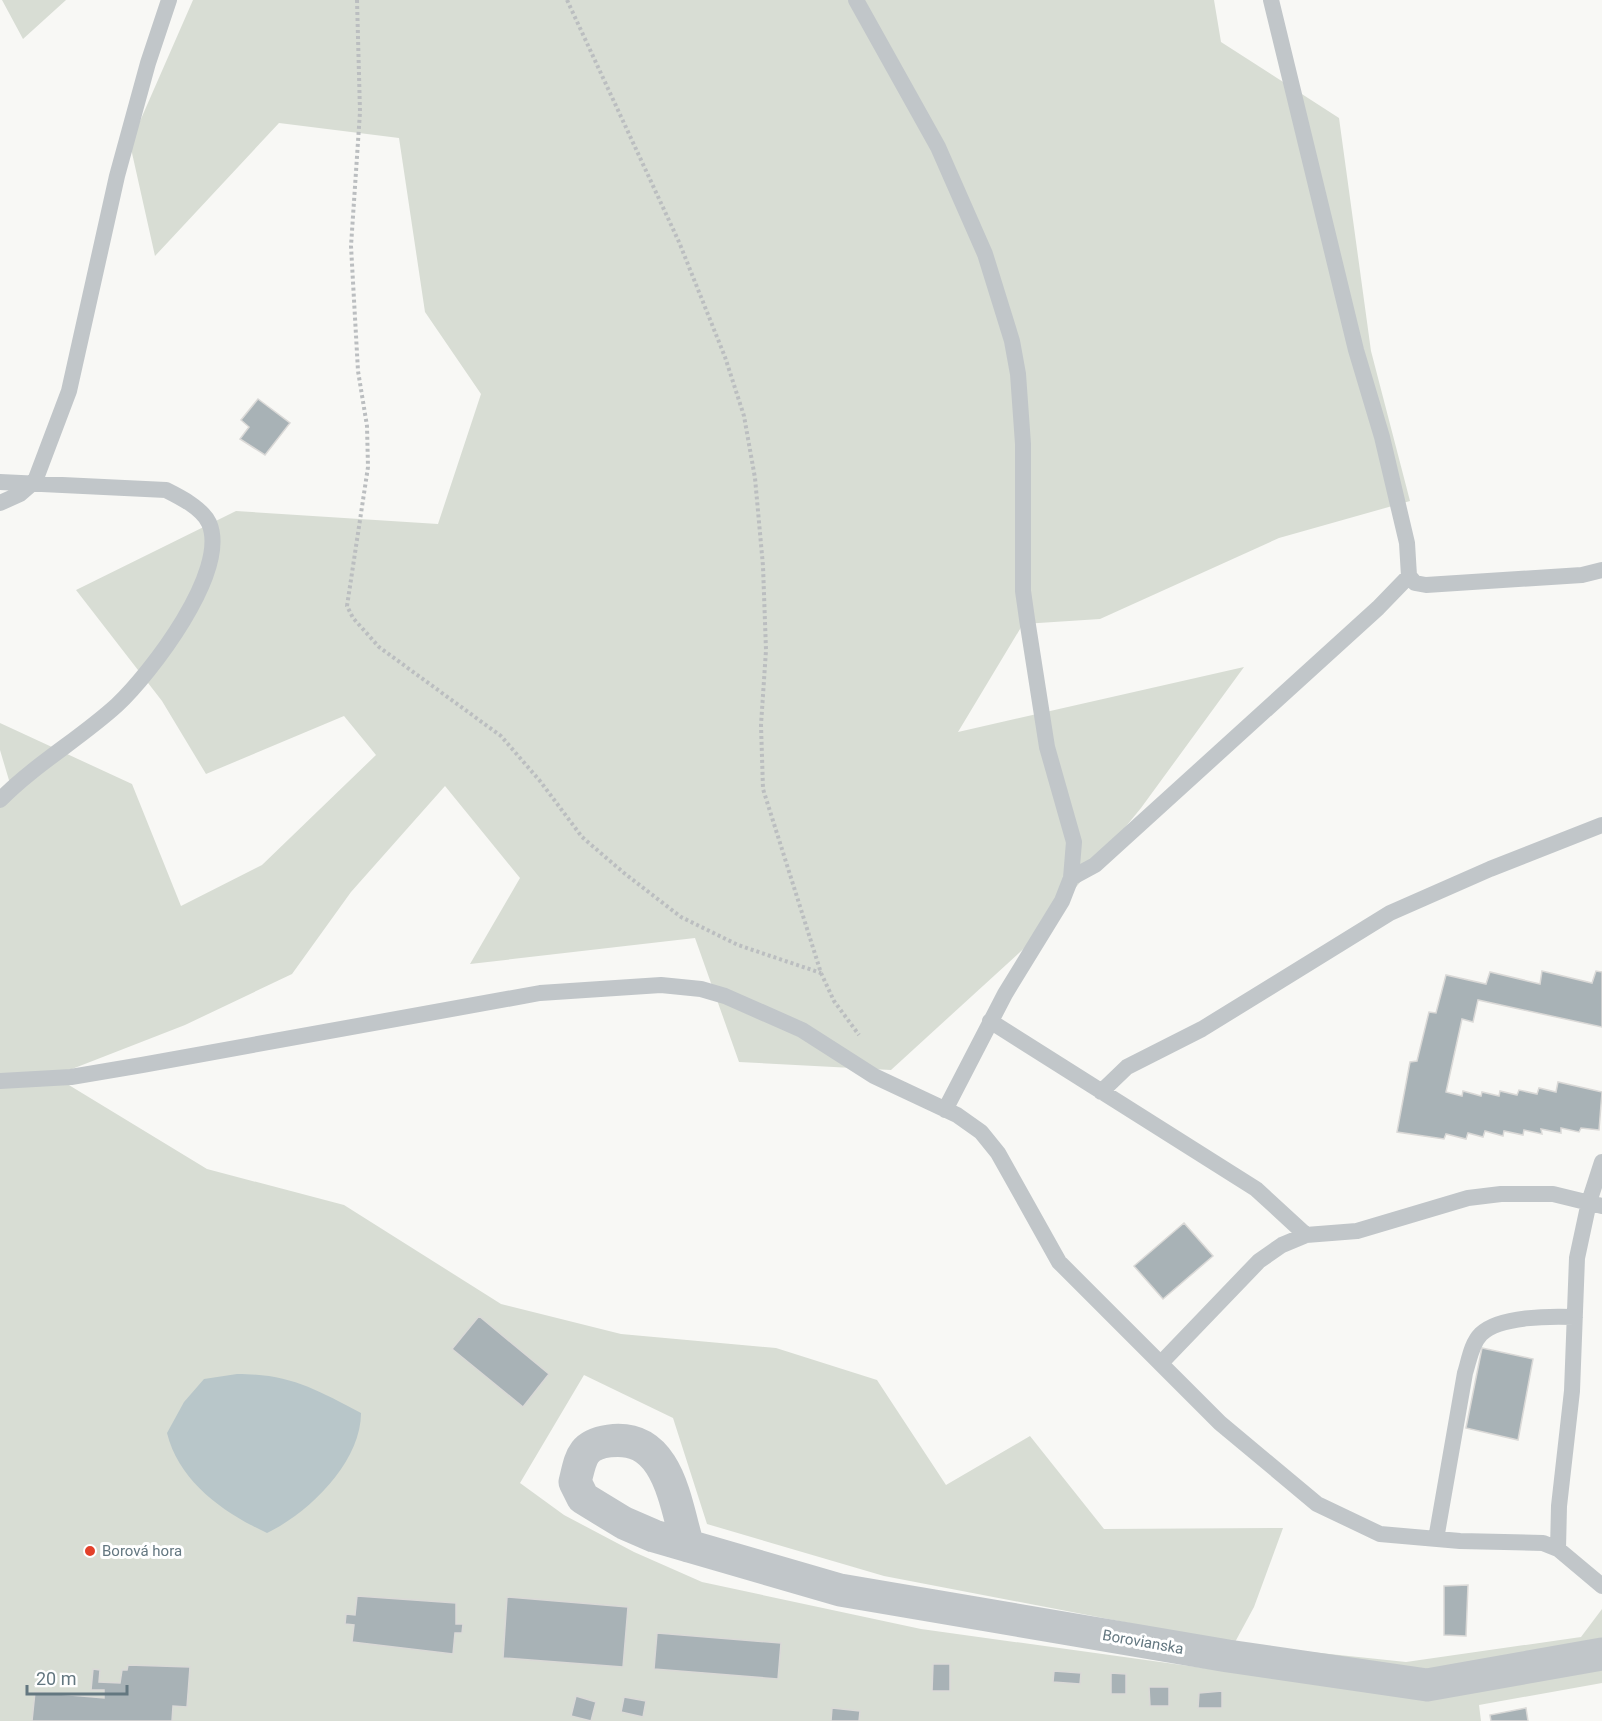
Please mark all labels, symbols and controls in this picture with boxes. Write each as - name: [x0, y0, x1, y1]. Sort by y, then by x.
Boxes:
- place label: Borová hora: [102, 1542, 182, 1560]
- marker: Borová hora: [83, 1544, 97, 1558]
- street label: Borovianska: [1101, 1626, 1185, 1658]
- scale bar: [27, 1658, 128, 1696]
- text: 20 m: [36, 1668, 76, 1689]

